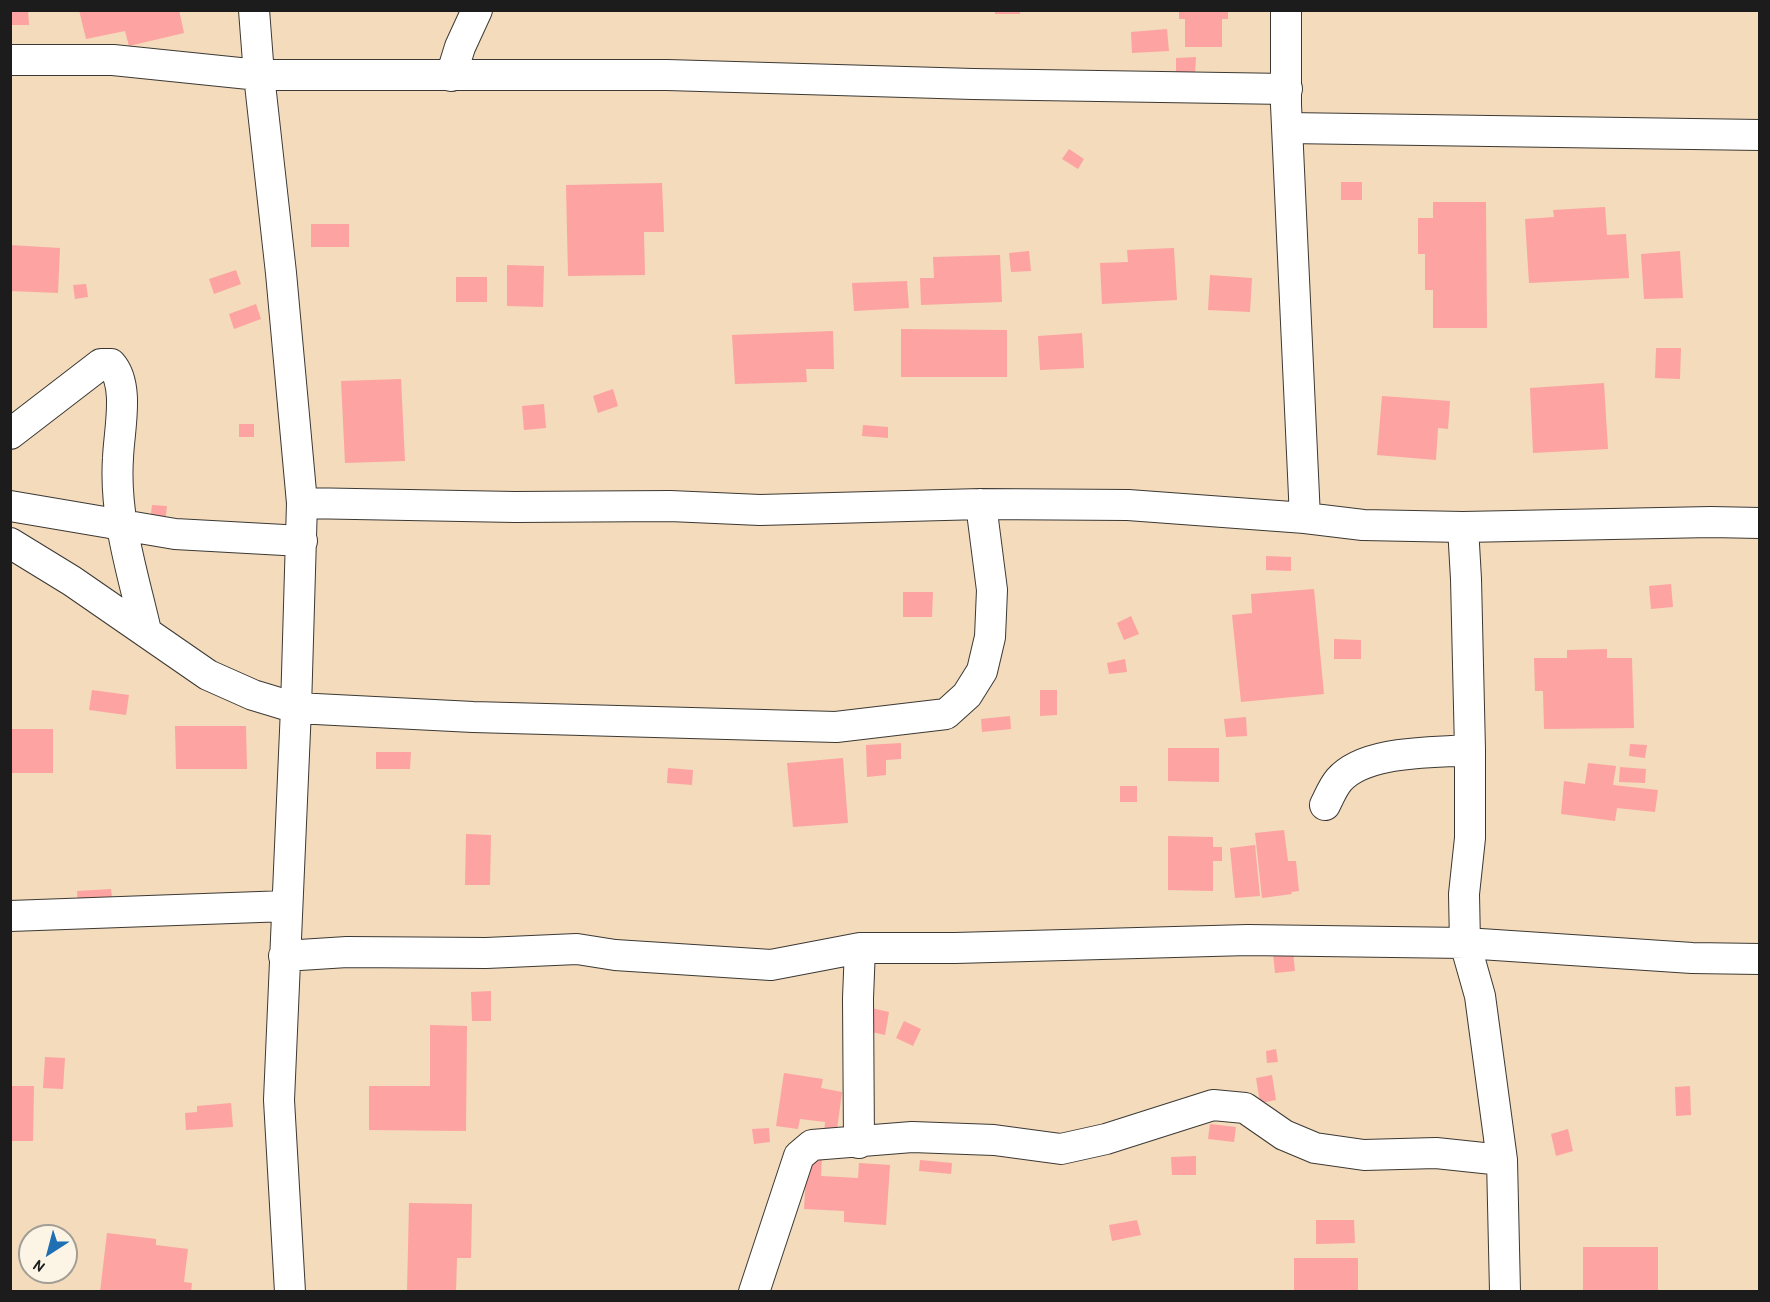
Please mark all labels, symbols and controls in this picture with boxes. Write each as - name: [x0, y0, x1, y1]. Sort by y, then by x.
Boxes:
- north arrow: [18, 1224, 78, 1284]
- text: N: [29, 1256, 49, 1278]

